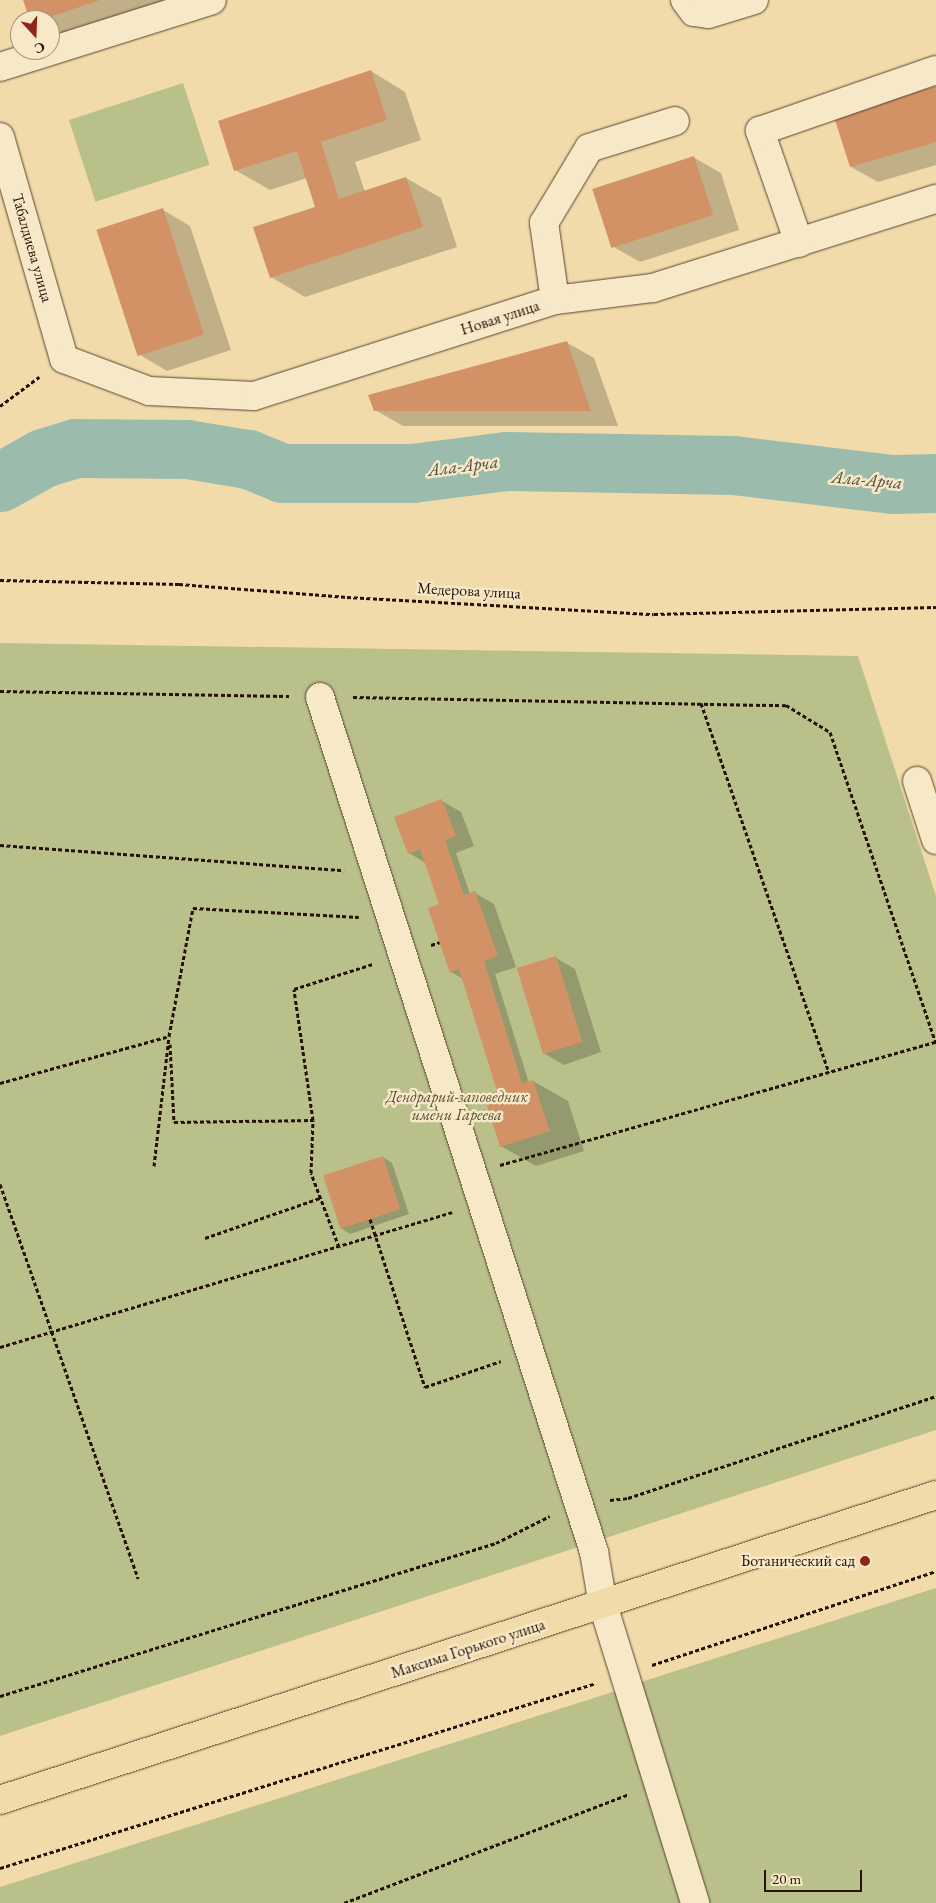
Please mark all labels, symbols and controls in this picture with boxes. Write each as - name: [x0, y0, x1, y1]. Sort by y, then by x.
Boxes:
- north arrow: [10, 10, 60, 60]
- text: С: [32, 38, 48, 58]
- street label: Табалдиева улица: [7, 191, 57, 305]
- street label: Новая улица: [458, 296, 542, 340]
- water label: Ала-Арча: [426, 451, 500, 481]
- water label: Ала-Арча: [831, 466, 903, 494]
- street label: Медерова улица: [417, 579, 521, 603]
- park label: Дендрарий-заповедник имени Гареева: [386, 1087, 528, 1125]
- place label: Ботанический сад: [741, 1551, 855, 1571]
- marker: Ботанический сад: [859, 1555, 871, 1567]
- street label: Максима Горького улица: [389, 1615, 547, 1683]
- scale bar: [766, 1860, 864, 1892]
- text: 20 m: [772, 1869, 801, 1888]

